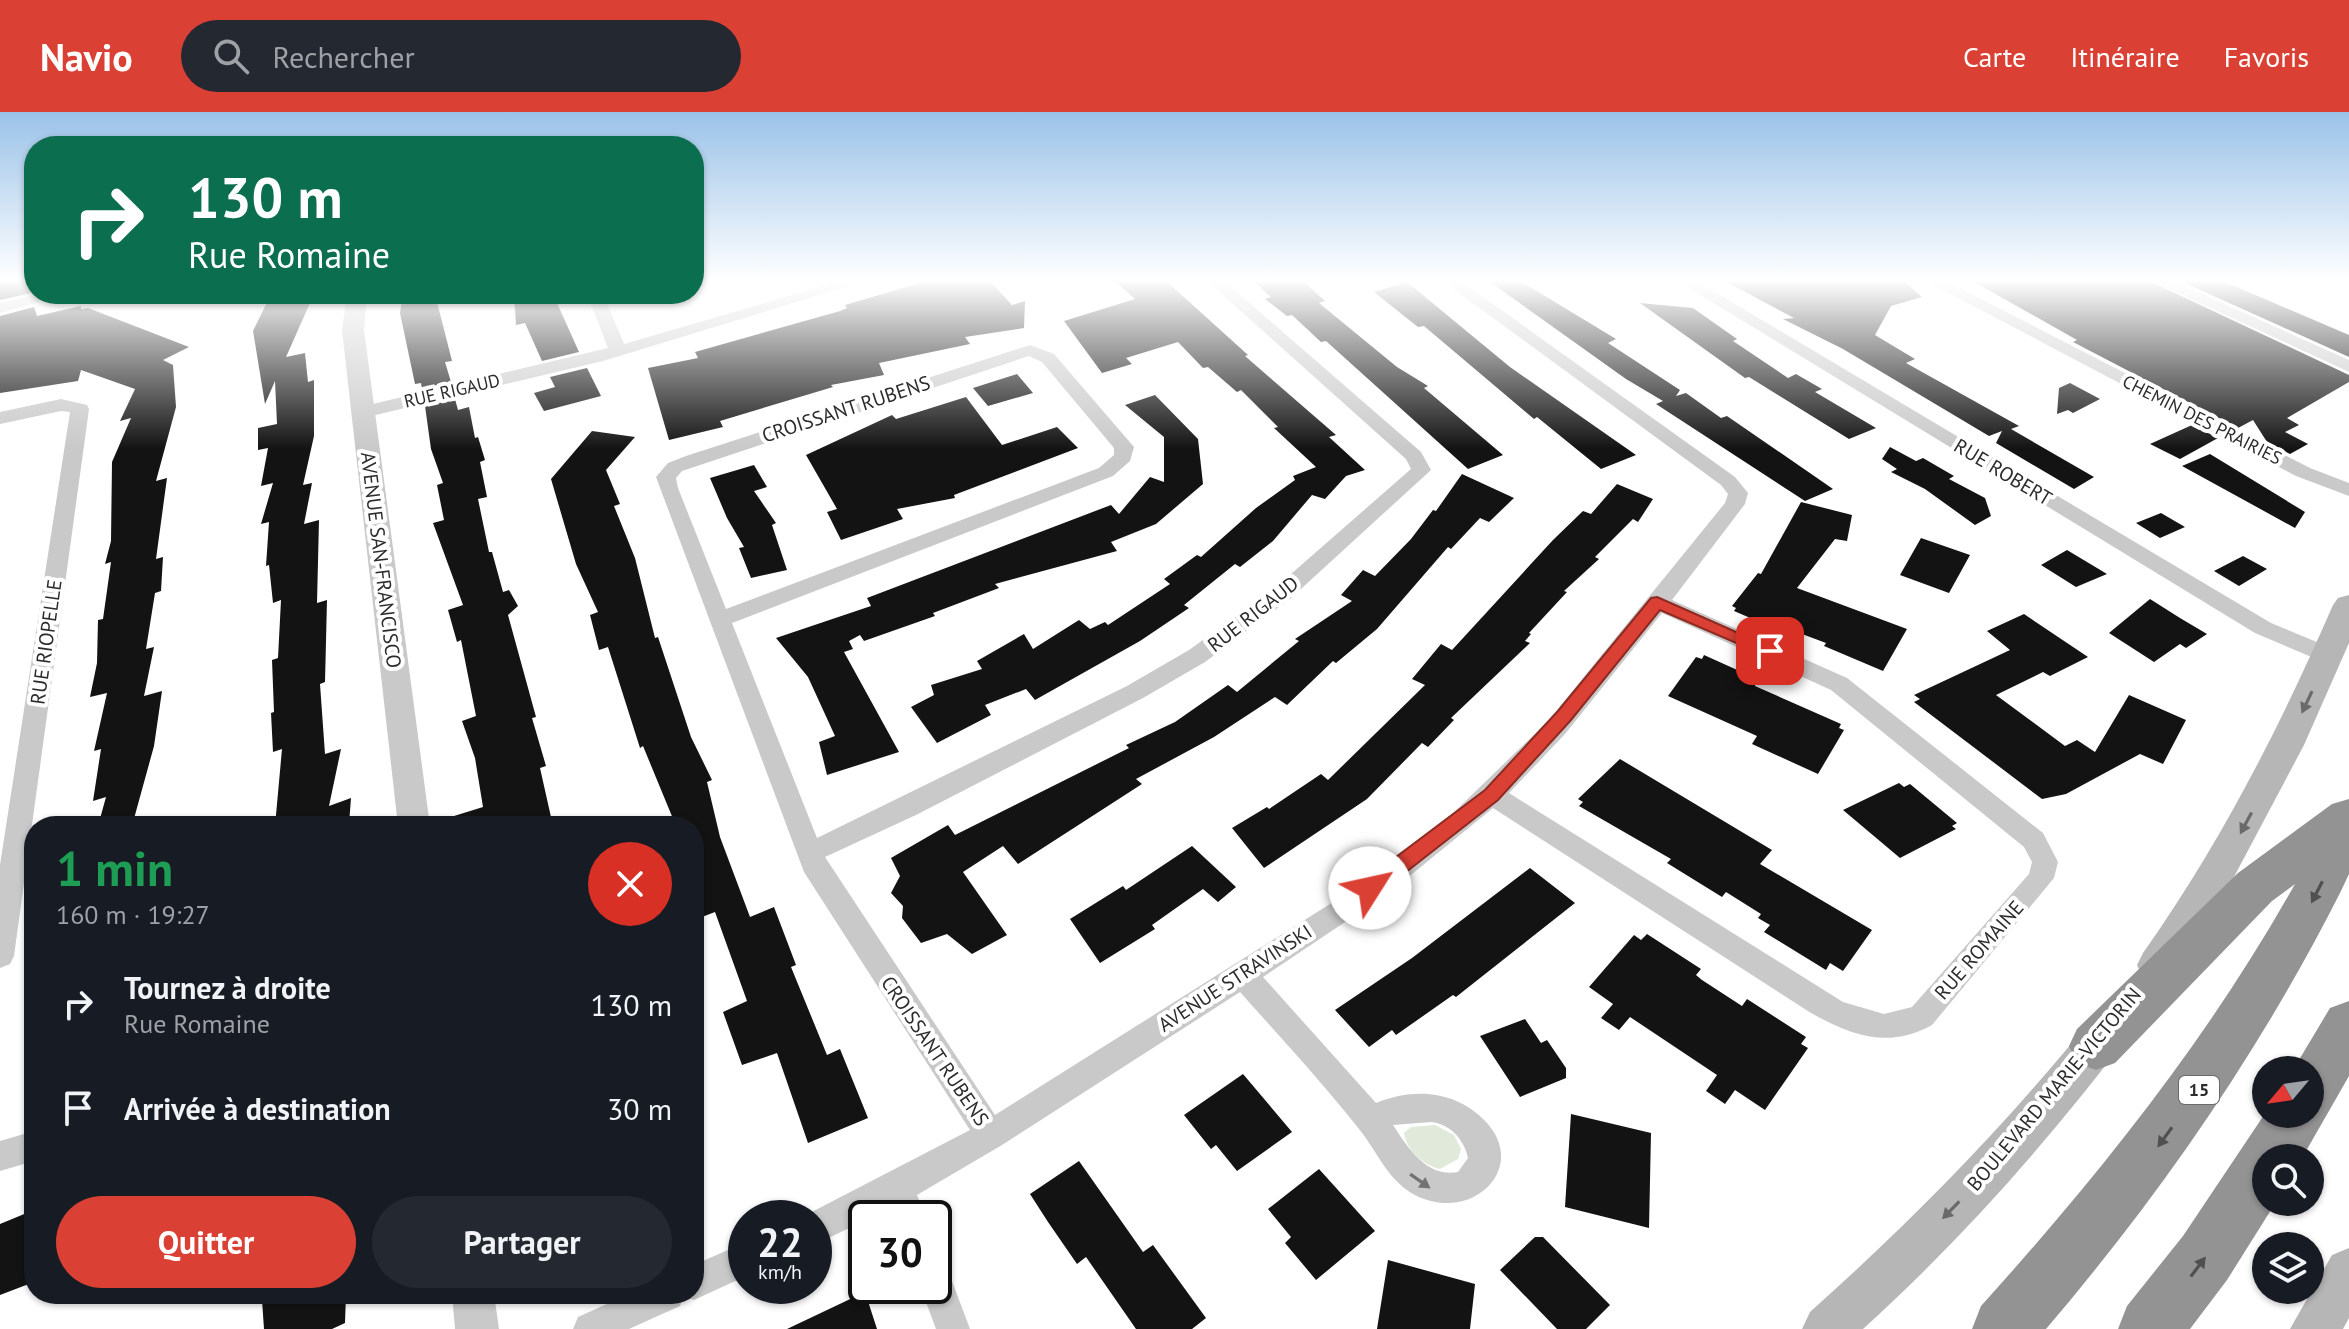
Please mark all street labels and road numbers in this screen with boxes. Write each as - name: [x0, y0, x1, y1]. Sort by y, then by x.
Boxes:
- street label: RUE RIGAUD: [402, 368, 502, 413]
- street label: CHEMIN DES PRAIRIES: [2119, 369, 2286, 470]
- street label: CROISSANT RUBENS: [759, 370, 933, 448]
- street label: RUE ROBERT: [1949, 433, 2057, 511]
- street label: AVENUE SAN-FRANCISCO: [355, 450, 407, 670]
- street label: RUE RIGAUD: [1202, 570, 1304, 658]
- street label: RUE RIOPELLE: [24, 578, 68, 706]
- street label: RUE ROMAINE: [1929, 895, 2029, 1005]
- street label: AVENUE STRAVINSKI: [1153, 918, 1317, 1038]
- street label: CROISSANT RUBENS: [875, 971, 995, 1131]
- street label: BOULEVARD MARIE-VICTORIN: [1961, 982, 2147, 1196]
- road number: 15: [2179, 1076, 2219, 1104]

